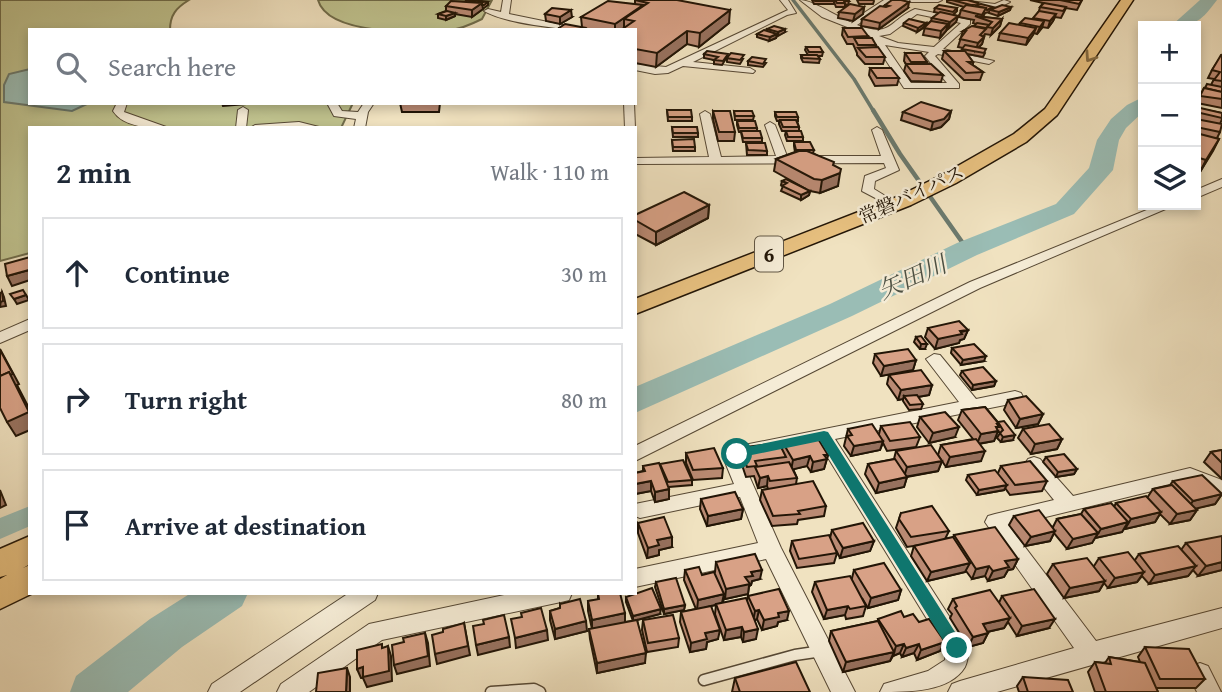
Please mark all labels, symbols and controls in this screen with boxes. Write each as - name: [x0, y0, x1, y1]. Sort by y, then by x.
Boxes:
- map controls: [1138, 21, 1201, 210]
- button: +: [1138, 21, 1201, 84]
- search box: [28, 28, 637, 105]
- text: Search here: [108, 47, 236, 86]
- icon: search: [52, 48, 90, 86]
- one-way arrow: [1086, 49, 1098, 62]
- button: −: [1138, 84, 1201, 147]
- button: layers: [1138, 147, 1201, 210]
- text: 2 min: [56, 150, 131, 194]
- text: Walk · 110 m: [490, 155, 609, 188]
- street label: 常磐バイパス: [854, 157, 968, 231]
- road number: 6: [755, 236, 783, 272]
- water label: 矢田川: [872, 245, 955, 308]
- icon: ahead: [58, 254, 96, 292]
- text: Continue: [125, 254, 230, 293]
- text: 30 m: [561, 257, 607, 290]
- icon: right: [58, 380, 96, 418]
- text: Turn right: [125, 380, 247, 419]
- text: 80 m: [561, 383, 607, 416]
- route start: [721, 438, 752, 469]
- icon: arrive: [58, 506, 96, 544]
- text: Arrive at destination: [125, 506, 366, 545]
- route end: [941, 632, 972, 663]

